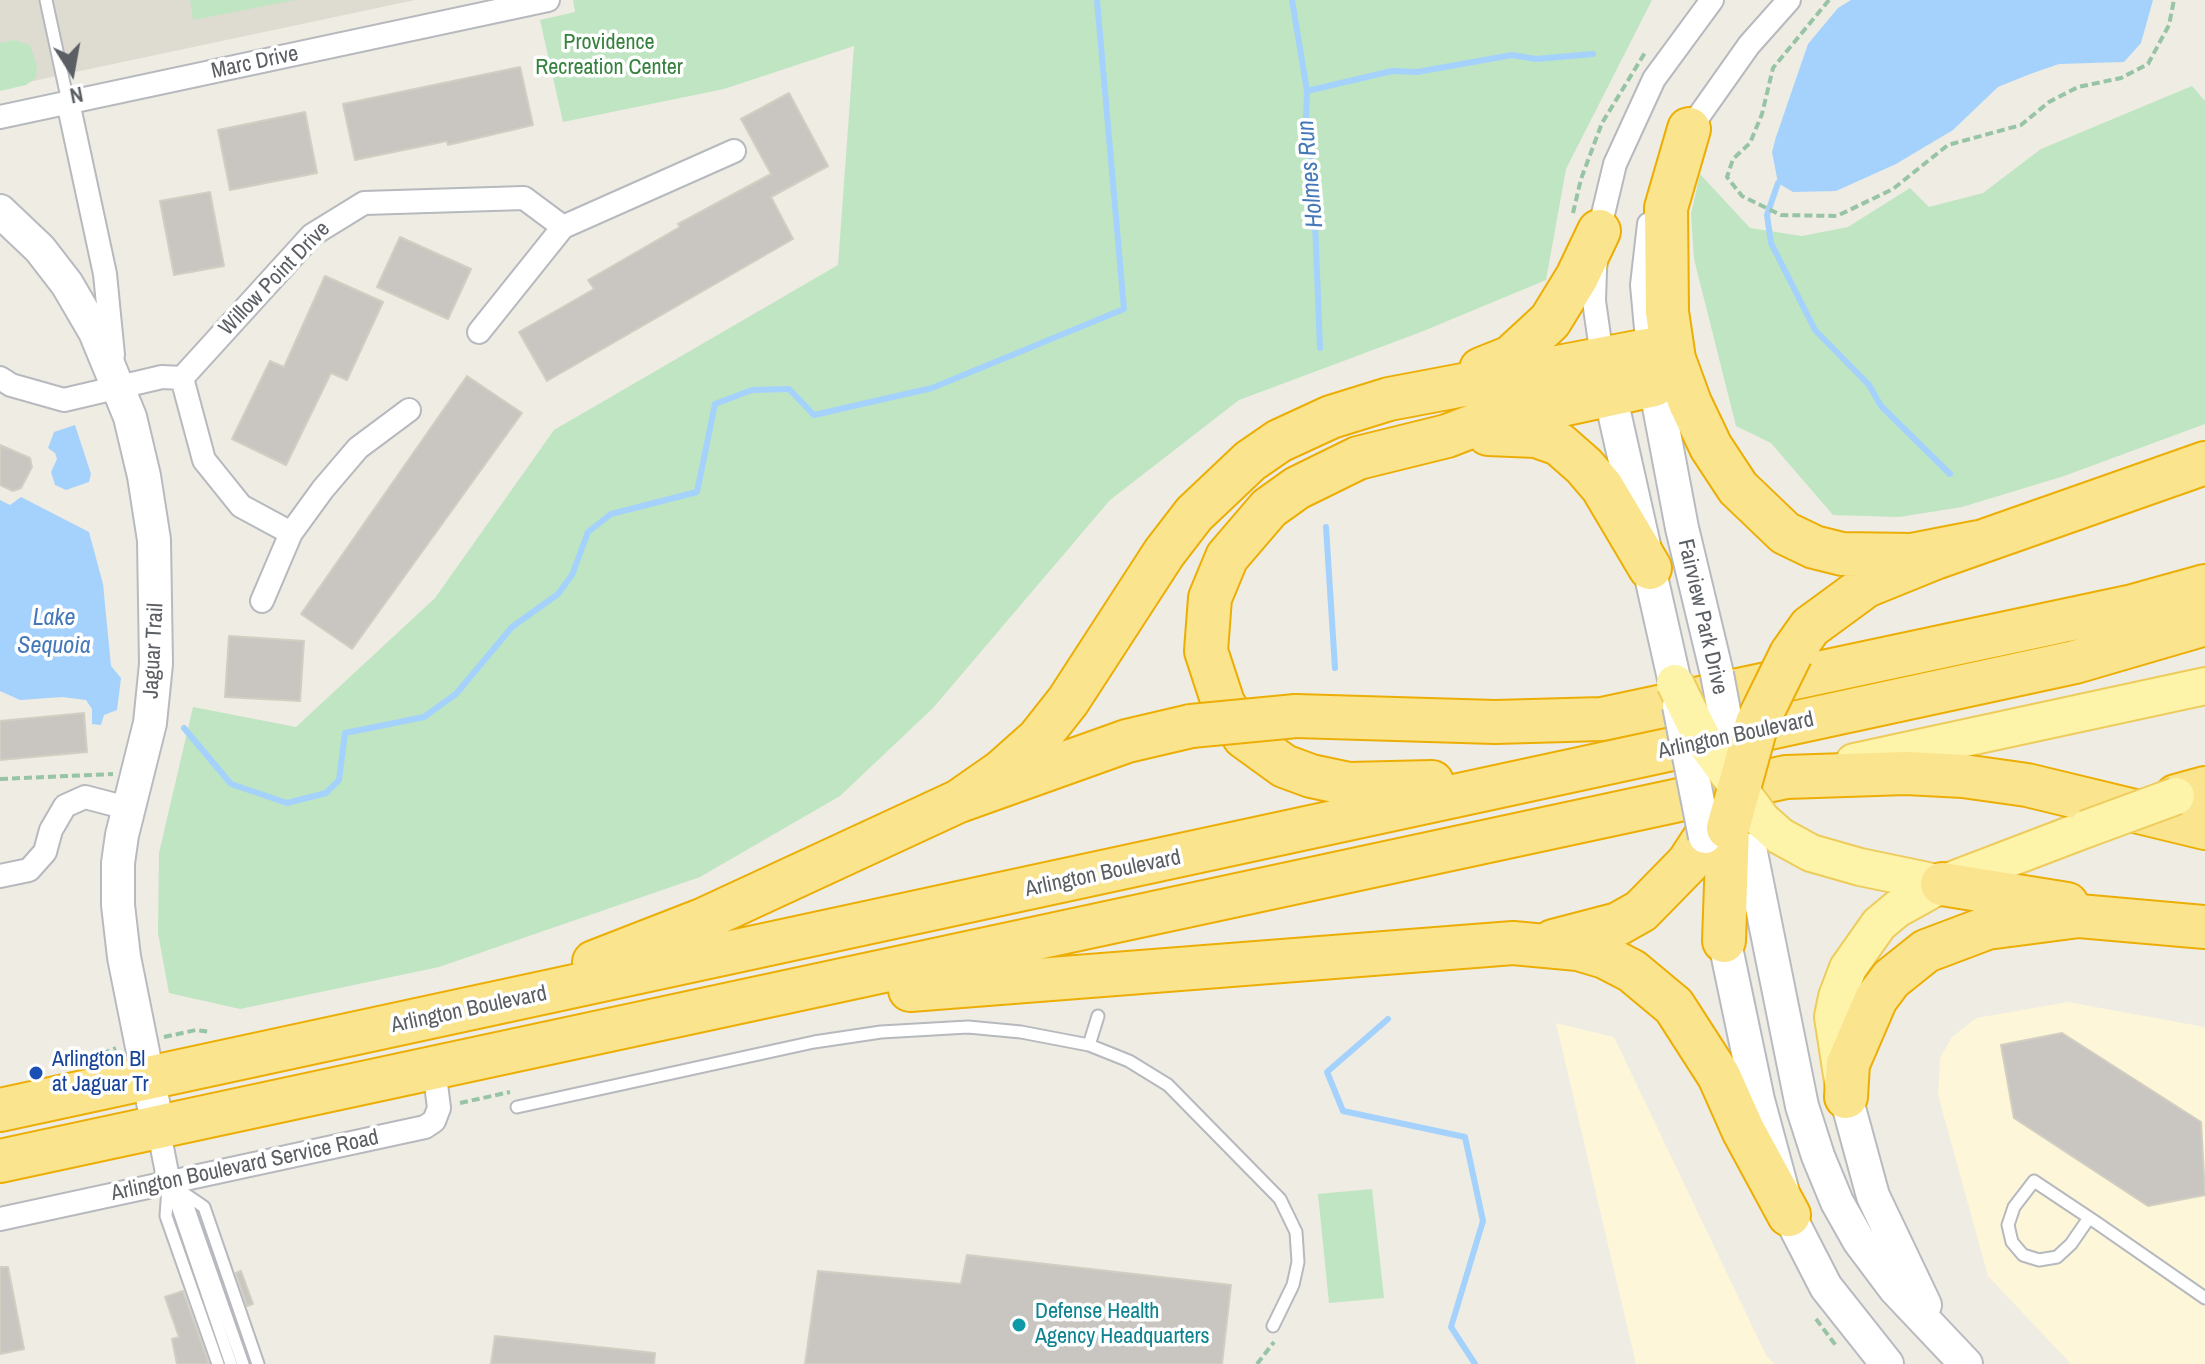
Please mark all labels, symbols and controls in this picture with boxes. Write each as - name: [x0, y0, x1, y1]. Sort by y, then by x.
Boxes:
- park label: Providence Recreation Center: [535, 30, 683, 82]
- north arrow: [32, 32, 112, 112]
- street label: Marc Drive: [209, 41, 301, 85]
- text: N: [67, 80, 86, 112]
- water label: Holmes Run: [1292, 119, 1330, 229]
- street label: Willow Point Drive: [214, 216, 336, 342]
- street label: Fairview Park Drive: [1671, 537, 1733, 697]
- street label: Jaguar Trail: [138, 603, 170, 699]
- water label: Lake Sequoia: [17, 605, 91, 661]
- street label: Arlington Boulevard: [1656, 707, 1816, 765]
- street label: Arlington Boulevard: [1023, 845, 1183, 903]
- street label: Arlington Boulevard: [389, 981, 549, 1039]
- place label: Arlington Bl at Jaguar Tr: [52, 1047, 149, 1098]
- marker: Arlington Bl at Jaguar Tr: [27, 1064, 45, 1082]
- street label: Arlington Boulevard Service Road: [109, 1125, 381, 1207]
- place label: Defense Health Agency Headquarters: [1035, 1299, 1209, 1350]
- marker: Defense Health Agency Headquarters: [1010, 1316, 1028, 1334]

